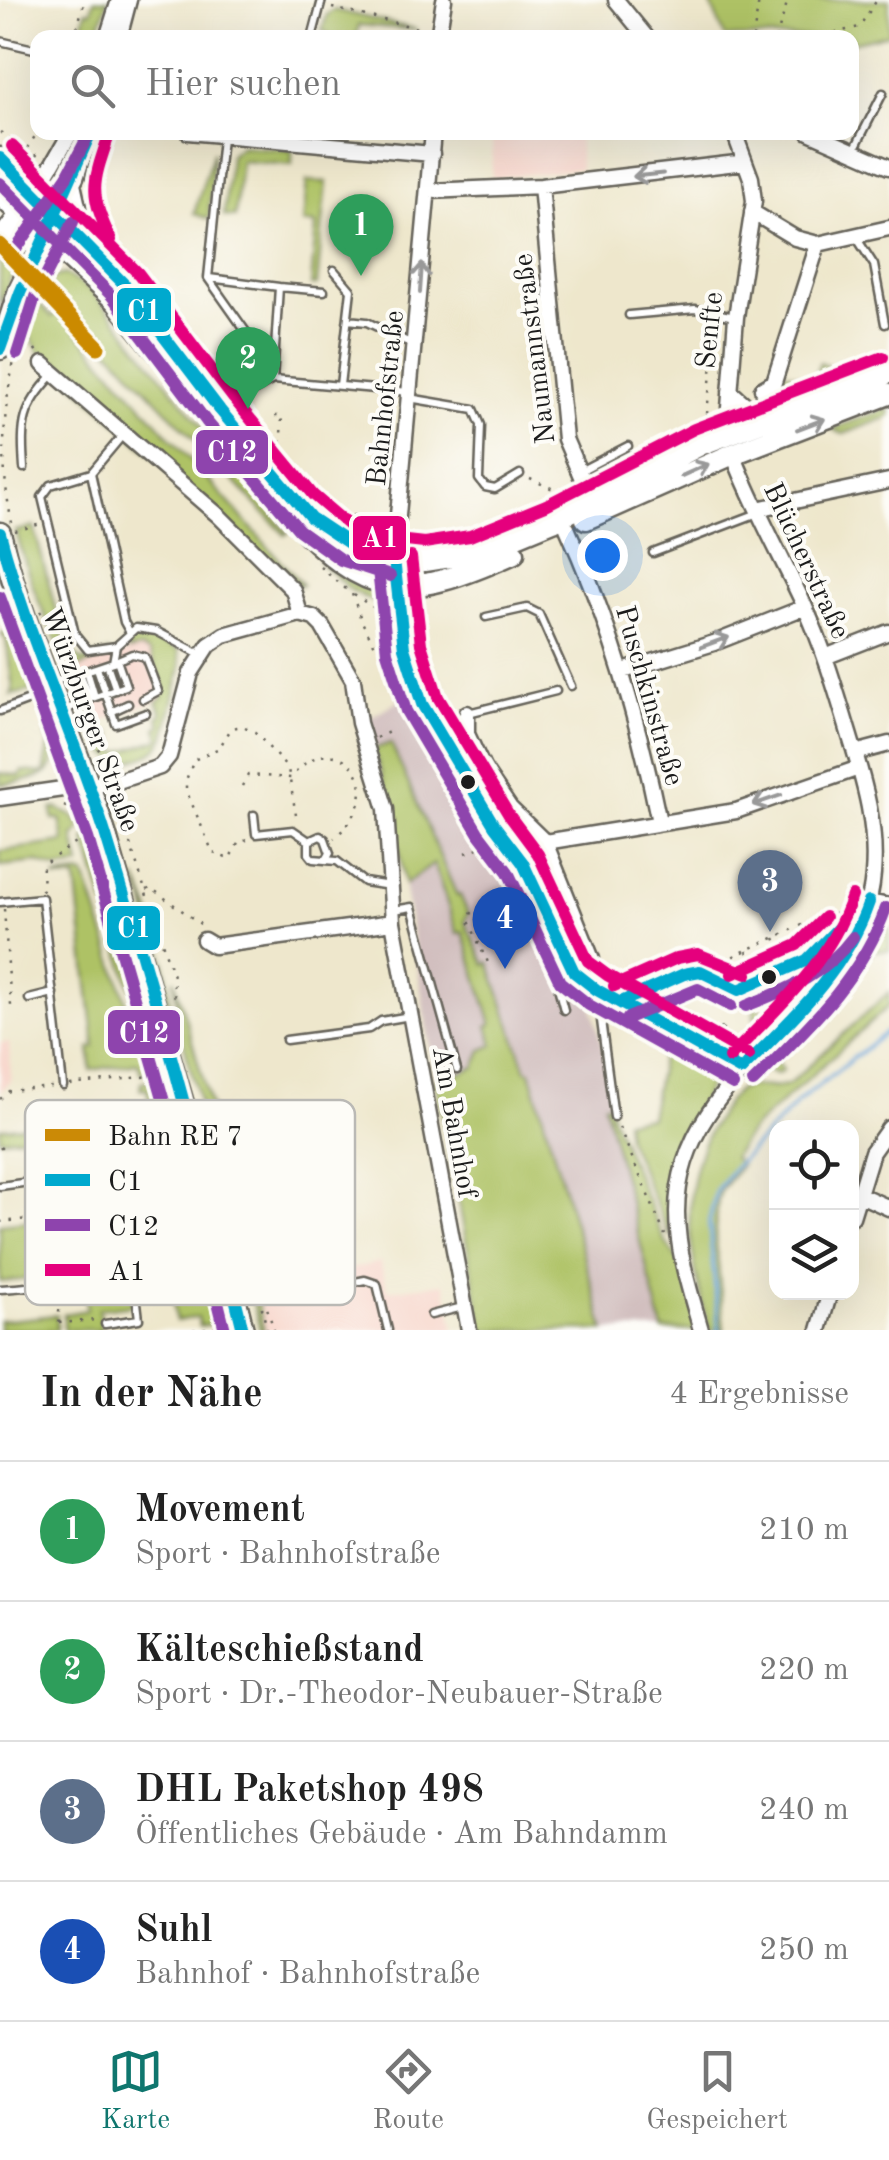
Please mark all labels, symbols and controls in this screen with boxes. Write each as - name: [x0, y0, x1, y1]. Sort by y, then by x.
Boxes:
- search box: [30, 30, 859, 140]
- icon: search: [65, 58, 120, 113]
- text: Hier suchen: [145, 66, 341, 104]
- one-way arrow: [633, 166, 665, 185]
- pin: 1: [328, 194, 394, 276]
- street label: Naumannstraße: [510, 252, 562, 445]
- one-way arrow: [412, 262, 431, 294]
- line badge: C1: [115, 286, 173, 334]
- street label: Senfte: [693, 290, 729, 370]
- text: C1: [127, 299, 161, 327]
- street label: Bahnhofstraße: [364, 309, 410, 488]
- pin: 2: [216, 326, 280, 409]
- one-way arrow: [795, 414, 825, 432]
- line badge: C12: [194, 428, 270, 476]
- text: C12: [207, 440, 257, 468]
- one-way arrow: [679, 460, 710, 478]
- street label: Blücherstraße: [757, 479, 854, 644]
- line badge: A1: [351, 514, 408, 562]
- text: A1: [361, 526, 399, 554]
- your location: [577, 530, 628, 581]
- street label: Puschkinstraße: [609, 603, 687, 789]
- street label: Würzburger Straße: [36, 604, 143, 836]
- one-way arrow: [699, 632, 730, 650]
- unlabelled marker: [458, 772, 478, 792]
- one-way arrow: [752, 793, 784, 811]
- pin: 3: [738, 850, 802, 932]
- pin: 4: [472, 886, 538, 969]
- line badge: C1: [105, 904, 162, 952]
- text: C1: [117, 916, 151, 944]
- unlabelled marker: [759, 967, 779, 987]
- line badge: C12: [106, 1008, 182, 1056]
- text: C12: [119, 1021, 169, 1049]
- street label: Am Bahnhof: [426, 1045, 480, 1202]
- legend: [25, 1100, 355, 1305]
- map controls: [769, 1120, 859, 1300]
- button: locate: [769, 1120, 859, 1210]
- text: Bahn RE 7: [108, 1124, 243, 1152]
- text: C1: [108, 1169, 143, 1197]
- button: layers: [769, 1210, 859, 1300]
- text: C12: [108, 1214, 159, 1242]
- text: A1: [108, 1259, 146, 1287]
- text: In der Nähe: [40, 1374, 263, 1416]
- text: 4 Ergebnisse: [669, 1379, 849, 1411]
- text: Movement: [135, 1492, 305, 1530]
- text: 1: [63, 1515, 82, 1547]
- text: 210 m: [759, 1515, 849, 1547]
- text: Sport · Bahnhofstraße: [135, 1539, 440, 1571]
- text: Kälteschießstand: [135, 1632, 424, 1670]
- text: 2: [63, 1655, 82, 1687]
- text: 220 m: [759, 1655, 849, 1687]
- text: Sport · Dr.-Theodor-Neubauer-Straße: [135, 1679, 663, 1711]
- text: DHL Paketshop 498: [135, 1772, 484, 1810]
- text: 3: [63, 1795, 82, 1827]
- text: 240 m: [759, 1795, 849, 1827]
- text: Öffentliches Gebäude · Am Bahndamm: [135, 1819, 668, 1851]
- text: Suhl: [135, 1912, 212, 1950]
- text: 4: [63, 1935, 82, 1967]
- text: 250 m: [759, 1935, 849, 1967]
- text: Bahnhof · Bahnhofstraße: [135, 1959, 480, 1991]
- tab: Karte: [101, 2044, 170, 2139]
- tab: Route: [372, 2044, 444, 2139]
- tab: Gespeichert: [646, 2044, 788, 2139]

